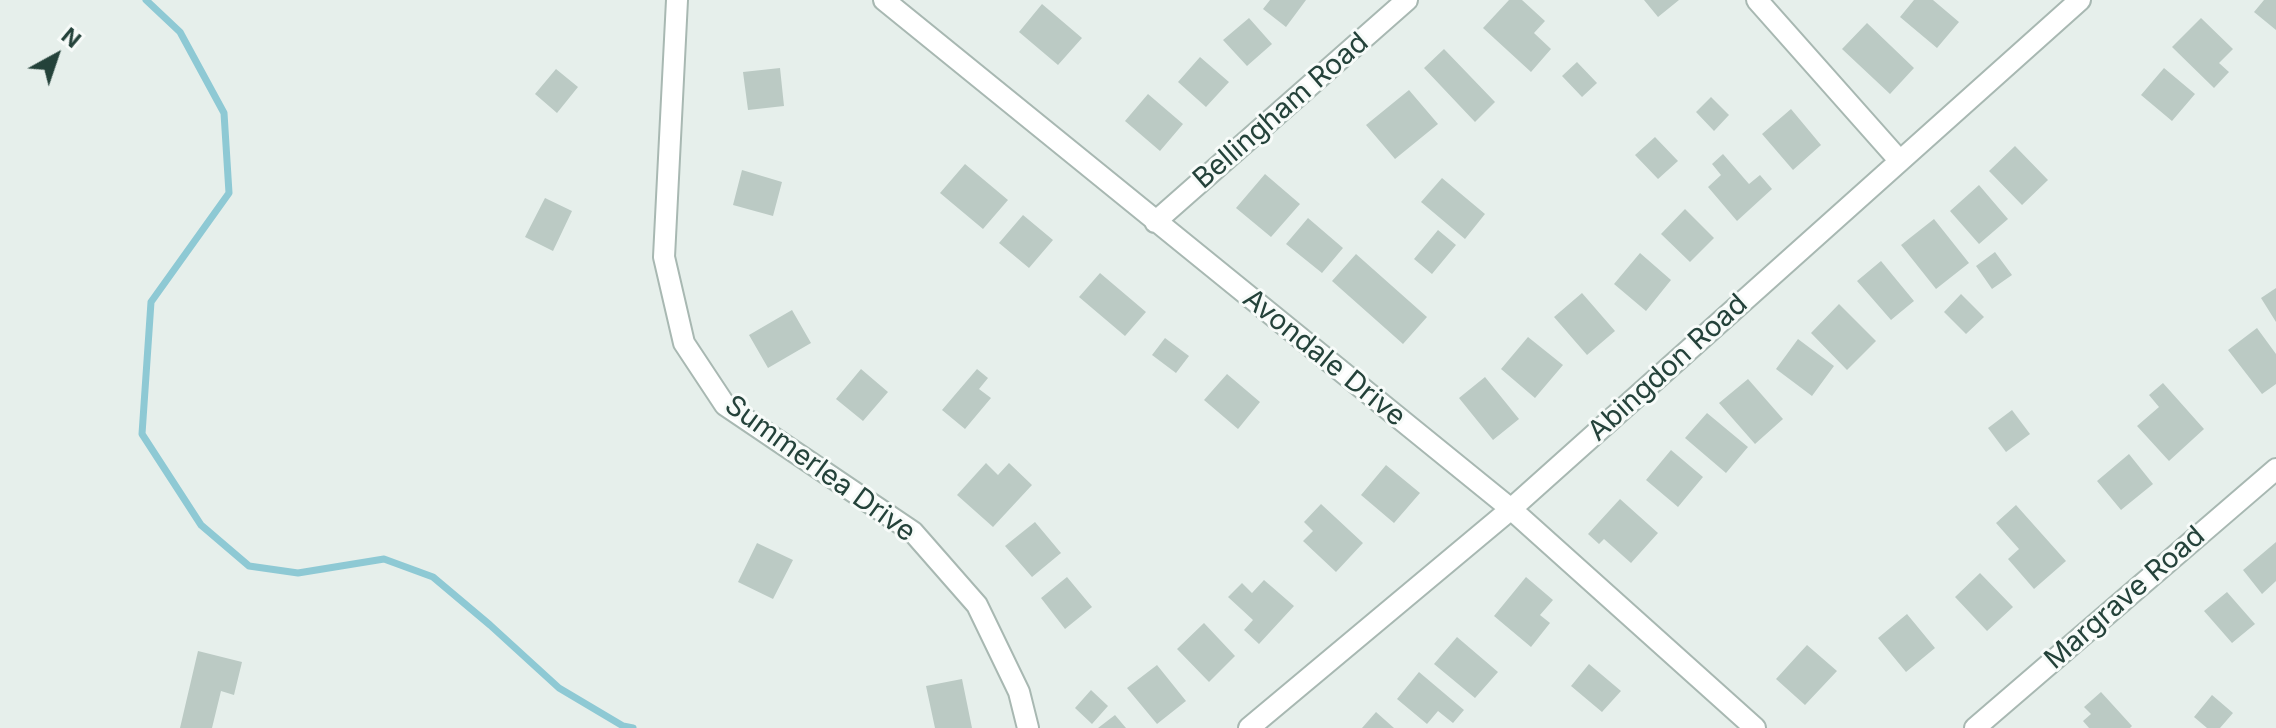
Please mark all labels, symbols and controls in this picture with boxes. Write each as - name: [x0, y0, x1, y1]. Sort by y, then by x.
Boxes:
- north arrow: [16, 16, 96, 96]
- text: N: [57, 22, 86, 53]
- street label: Bellingham Road: [1187, 26, 1375, 196]
- street label: Avondale Drive: [1236, 282, 1412, 434]
- street label: Abingdon Road: [1581, 288, 1755, 448]
- street label: Summerlea Drive: [718, 389, 922, 549]
- street label: Margrave Road: [2038, 519, 2212, 677]

